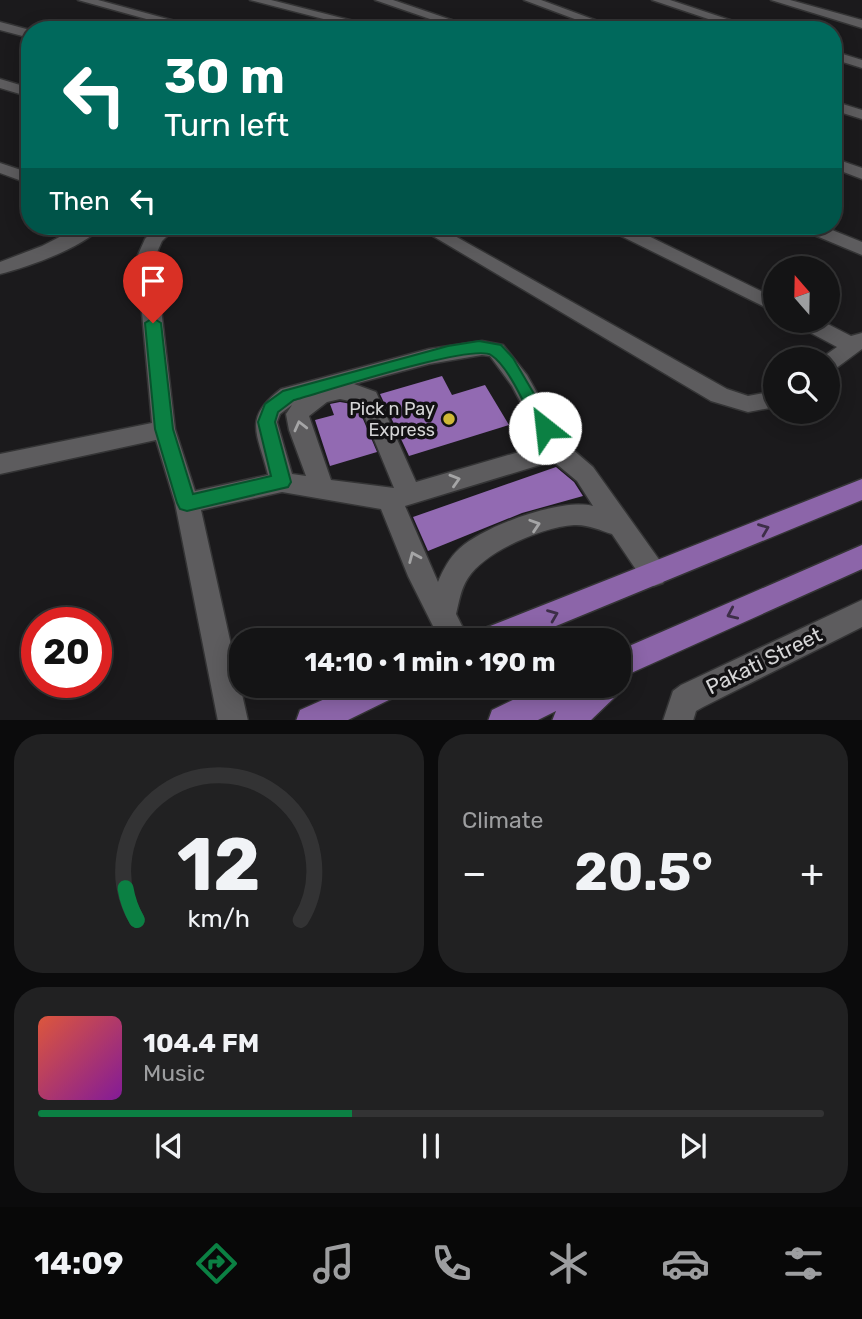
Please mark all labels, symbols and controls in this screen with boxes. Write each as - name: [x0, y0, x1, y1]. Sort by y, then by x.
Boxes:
- text: 30 m: [164, 47, 285, 105]
- icon: left: [49, 49, 140, 140]
- text: Turn left: [164, 106, 289, 144]
- icon: left: [124, 182, 162, 220]
- text: Then: [49, 186, 110, 217]
- pin: [123, 251, 183, 323]
- north arrow: [763, 256, 840, 332]
- map controls: [763, 256, 840, 424]
- icon: arrive: [134, 262, 172, 300]
- button: search: [763, 347, 840, 424]
- position arrow: [508, 391, 582, 465]
- place label: Pick n Pay Express: [349, 398, 435, 441]
- marker: Pick n Pay Express: [441, 411, 457, 427]
- one-way arrow: [294, 420, 308, 432]
- one-way arrow: [449, 473, 461, 488]
- one-way arrow: [529, 519, 541, 533]
- one-way arrow: [758, 524, 770, 538]
- one-way arrow: [408, 552, 422, 564]
- one-way arrow: [727, 605, 739, 619]
- speed limit sign: 20: [21, 607, 112, 698]
- one-way arrow: [546, 609, 559, 623]
- street label: Pakati Street: [702, 622, 826, 699]
- text: 14:10 · 1 min · 190 m: [304, 647, 556, 678]
- text: Climate: [462, 806, 543, 834]
- text: 12: [177, 822, 261, 908]
- text: 20.5°: [574, 841, 713, 903]
- text: −: [462, 850, 487, 896]
- text: +: [800, 850, 824, 896]
- text: km/h: [188, 903, 250, 932]
- text: 104.4 FM: [143, 1028, 259, 1059]
- text: Music: [143, 1059, 205, 1087]
- icon: previous: [150, 1127, 188, 1165]
- icon: pause: [412, 1127, 450, 1165]
- icon: next: [674, 1127, 712, 1165]
- icon: directions: [192, 1239, 241, 1288]
- icon: music: [309, 1239, 358, 1288]
- icon: phone: [427, 1239, 476, 1288]
- icon: climate: [544, 1239, 593, 1288]
- icon: car: [661, 1239, 710, 1288]
- icon: filters: [779, 1239, 828, 1288]
- text: 14:09: [34, 1244, 124, 1282]

